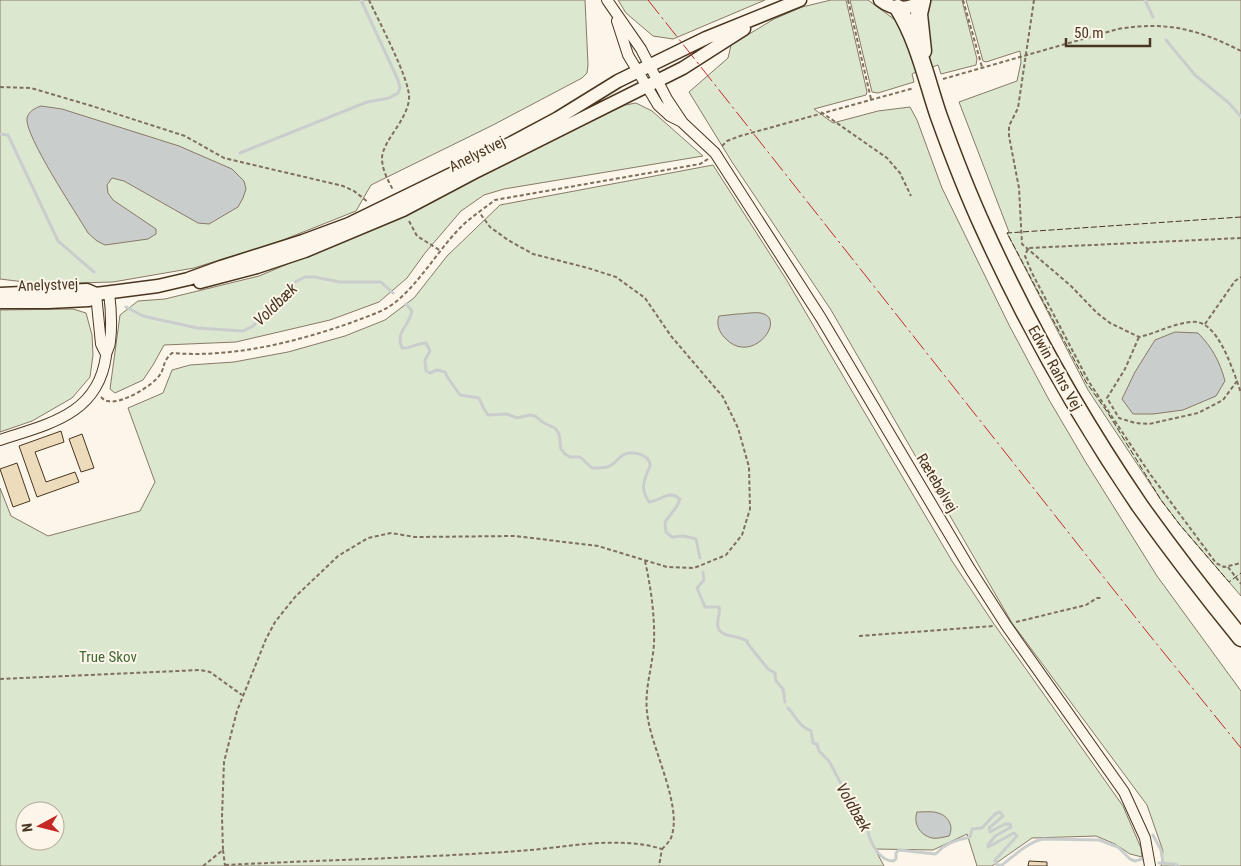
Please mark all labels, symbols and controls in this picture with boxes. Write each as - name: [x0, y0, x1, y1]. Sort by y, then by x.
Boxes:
- scale bar: [1066, 15, 1150, 47]
- text: 50 m: [1074, 24, 1104, 42]
- street label: Anelystvej: [446, 132, 508, 176]
- street label: Anelystvej: [17, 275, 79, 295]
- water label: Voldbæk: [250, 278, 302, 330]
- street label: Edwin Rahrs Vej: [1024, 322, 1086, 414]
- street label: Rætebølvej: [912, 450, 962, 516]
- park label: True Skov: [79, 648, 138, 666]
- water label: Voldbæk: [832, 779, 876, 836]
- north arrow: [15, 801, 65, 851]
- text: N: [19, 822, 36, 833]

